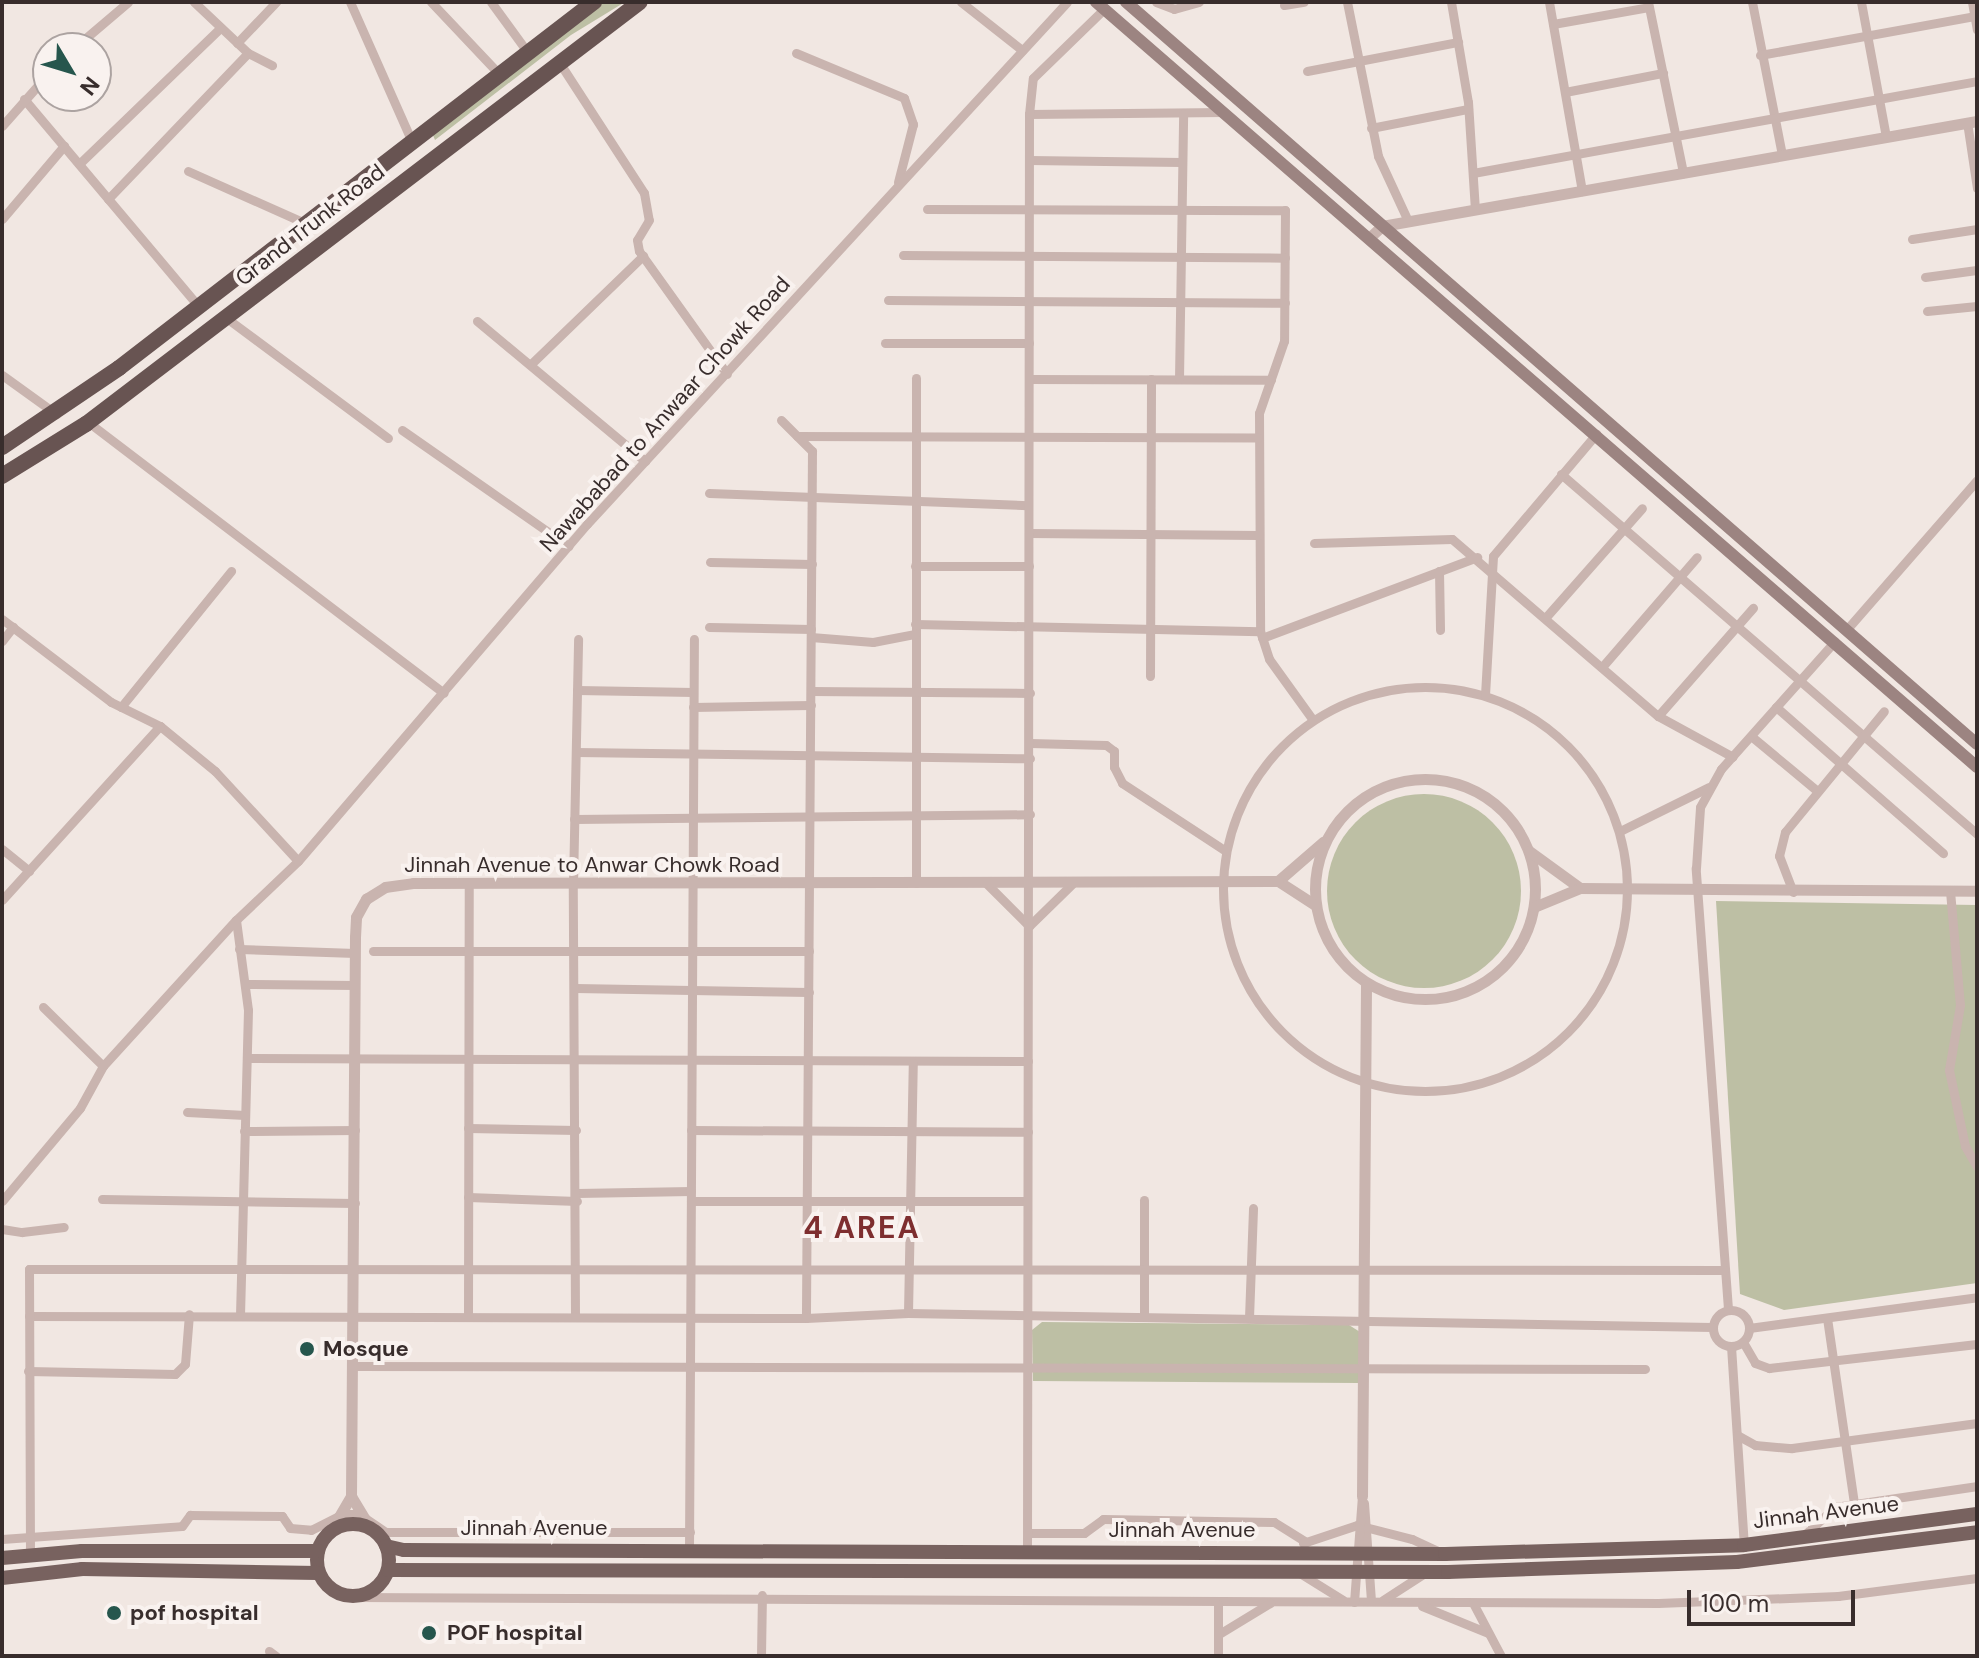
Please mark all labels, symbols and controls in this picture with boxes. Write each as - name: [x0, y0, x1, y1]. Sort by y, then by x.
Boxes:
- north arrow: [32, 32, 112, 112]
- text: N: [73, 71, 106, 101]
- street label: Grand Trunk Road: [230, 159, 390, 291]
- street label: Nawababad to Anwaar Chowk Road: [534, 271, 796, 557]
- street label: Jinnah Avenue to Anwar Chowk Road: [404, 852, 780, 878]
- district label: 4 AREA: [803, 1210, 921, 1246]
- place label: Mosque: [323, 1336, 409, 1362]
- marker: Mosque: [298, 1340, 316, 1358]
- street label: Jinnah Avenue: [1752, 1490, 1900, 1534]
- street label: Jinnah Avenue: [461, 1515, 607, 1541]
- street label: Jinnah Avenue: [1109, 1517, 1255, 1543]
- scale bar: [1691, 1574, 1859, 1624]
- text: 100 m: [1701, 1588, 1769, 1619]
- place label: pof hospital: [130, 1600, 259, 1626]
- marker: pof hospital: [105, 1604, 123, 1622]
- place label: POF hospital: [447, 1620, 583, 1646]
- marker: POF hospital: [418, 1622, 440, 1644]

